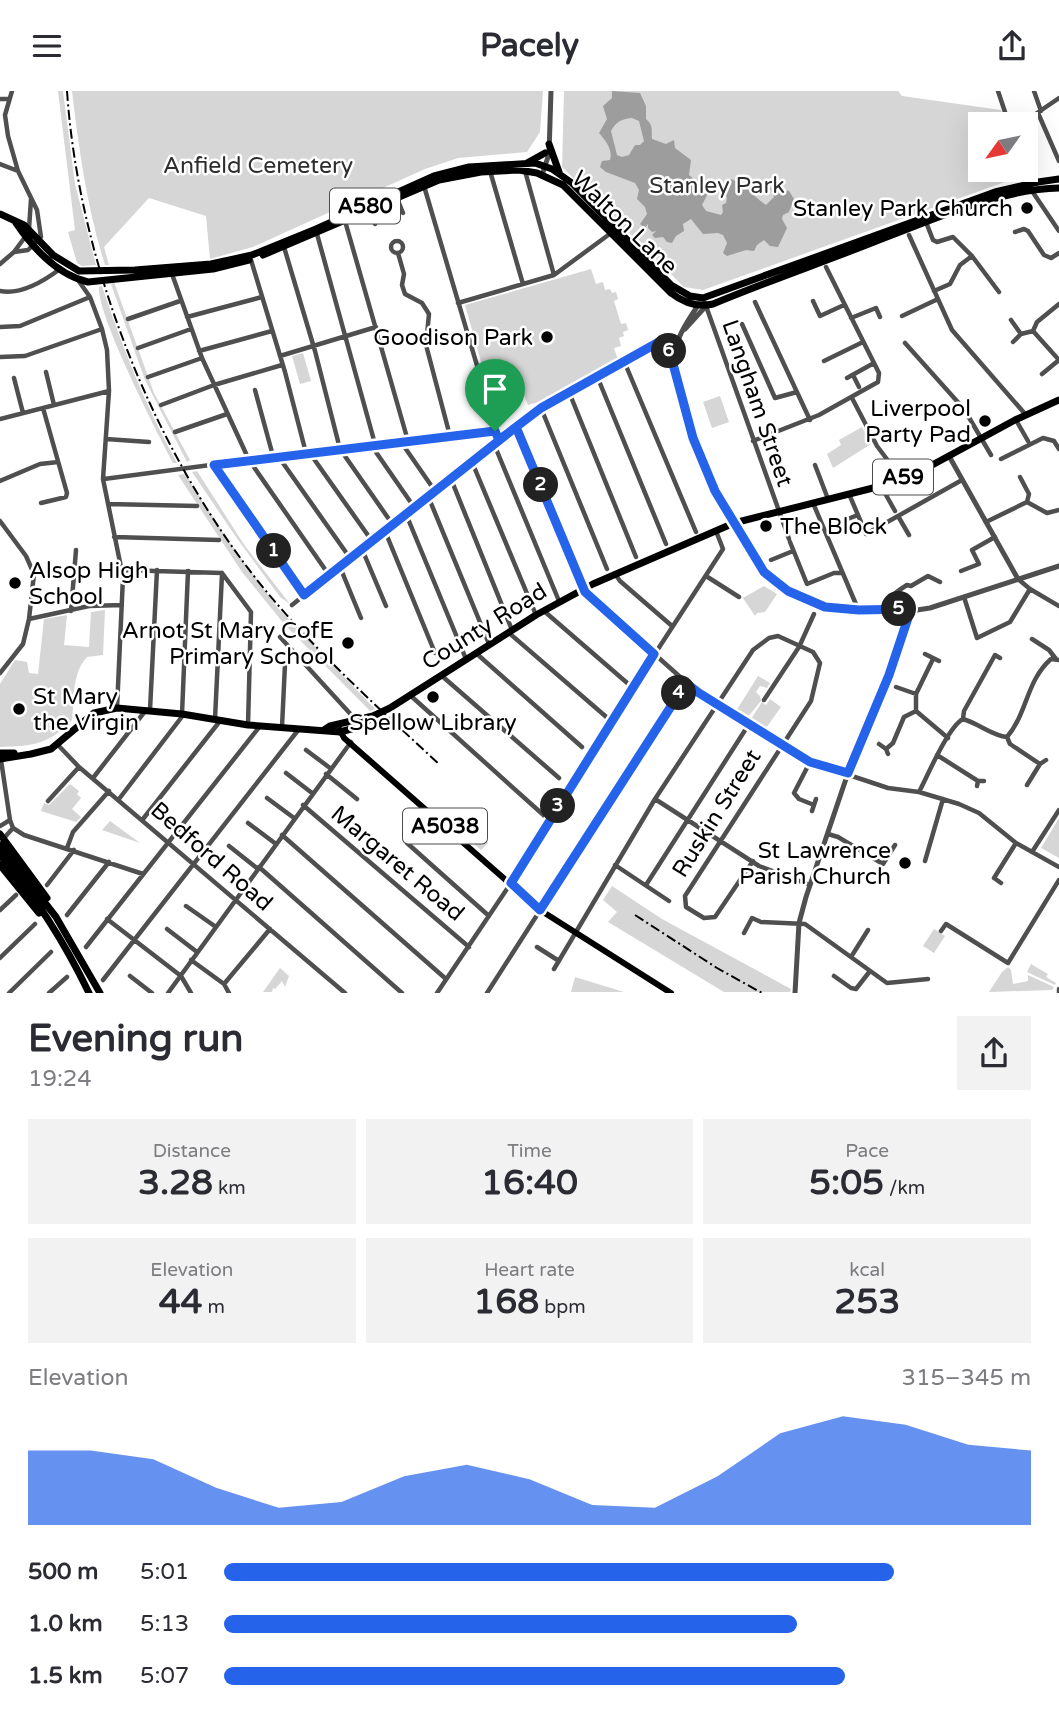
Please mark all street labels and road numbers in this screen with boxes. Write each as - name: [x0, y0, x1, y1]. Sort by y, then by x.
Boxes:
- street label: Walton Lane: [565, 165, 683, 280]
- road number: A580: [330, 188, 400, 223]
- street label: Langham Street: [715, 316, 799, 491]
- road number: A59: [873, 459, 933, 495]
- street label: County Road: [417, 577, 552, 676]
- street label: Ruskin Street: [666, 744, 767, 883]
- street label: Bedford Road: [145, 796, 278, 917]
- street label: Margaret Road: [325, 800, 470, 928]
- road number: A5038: [403, 809, 487, 843]

